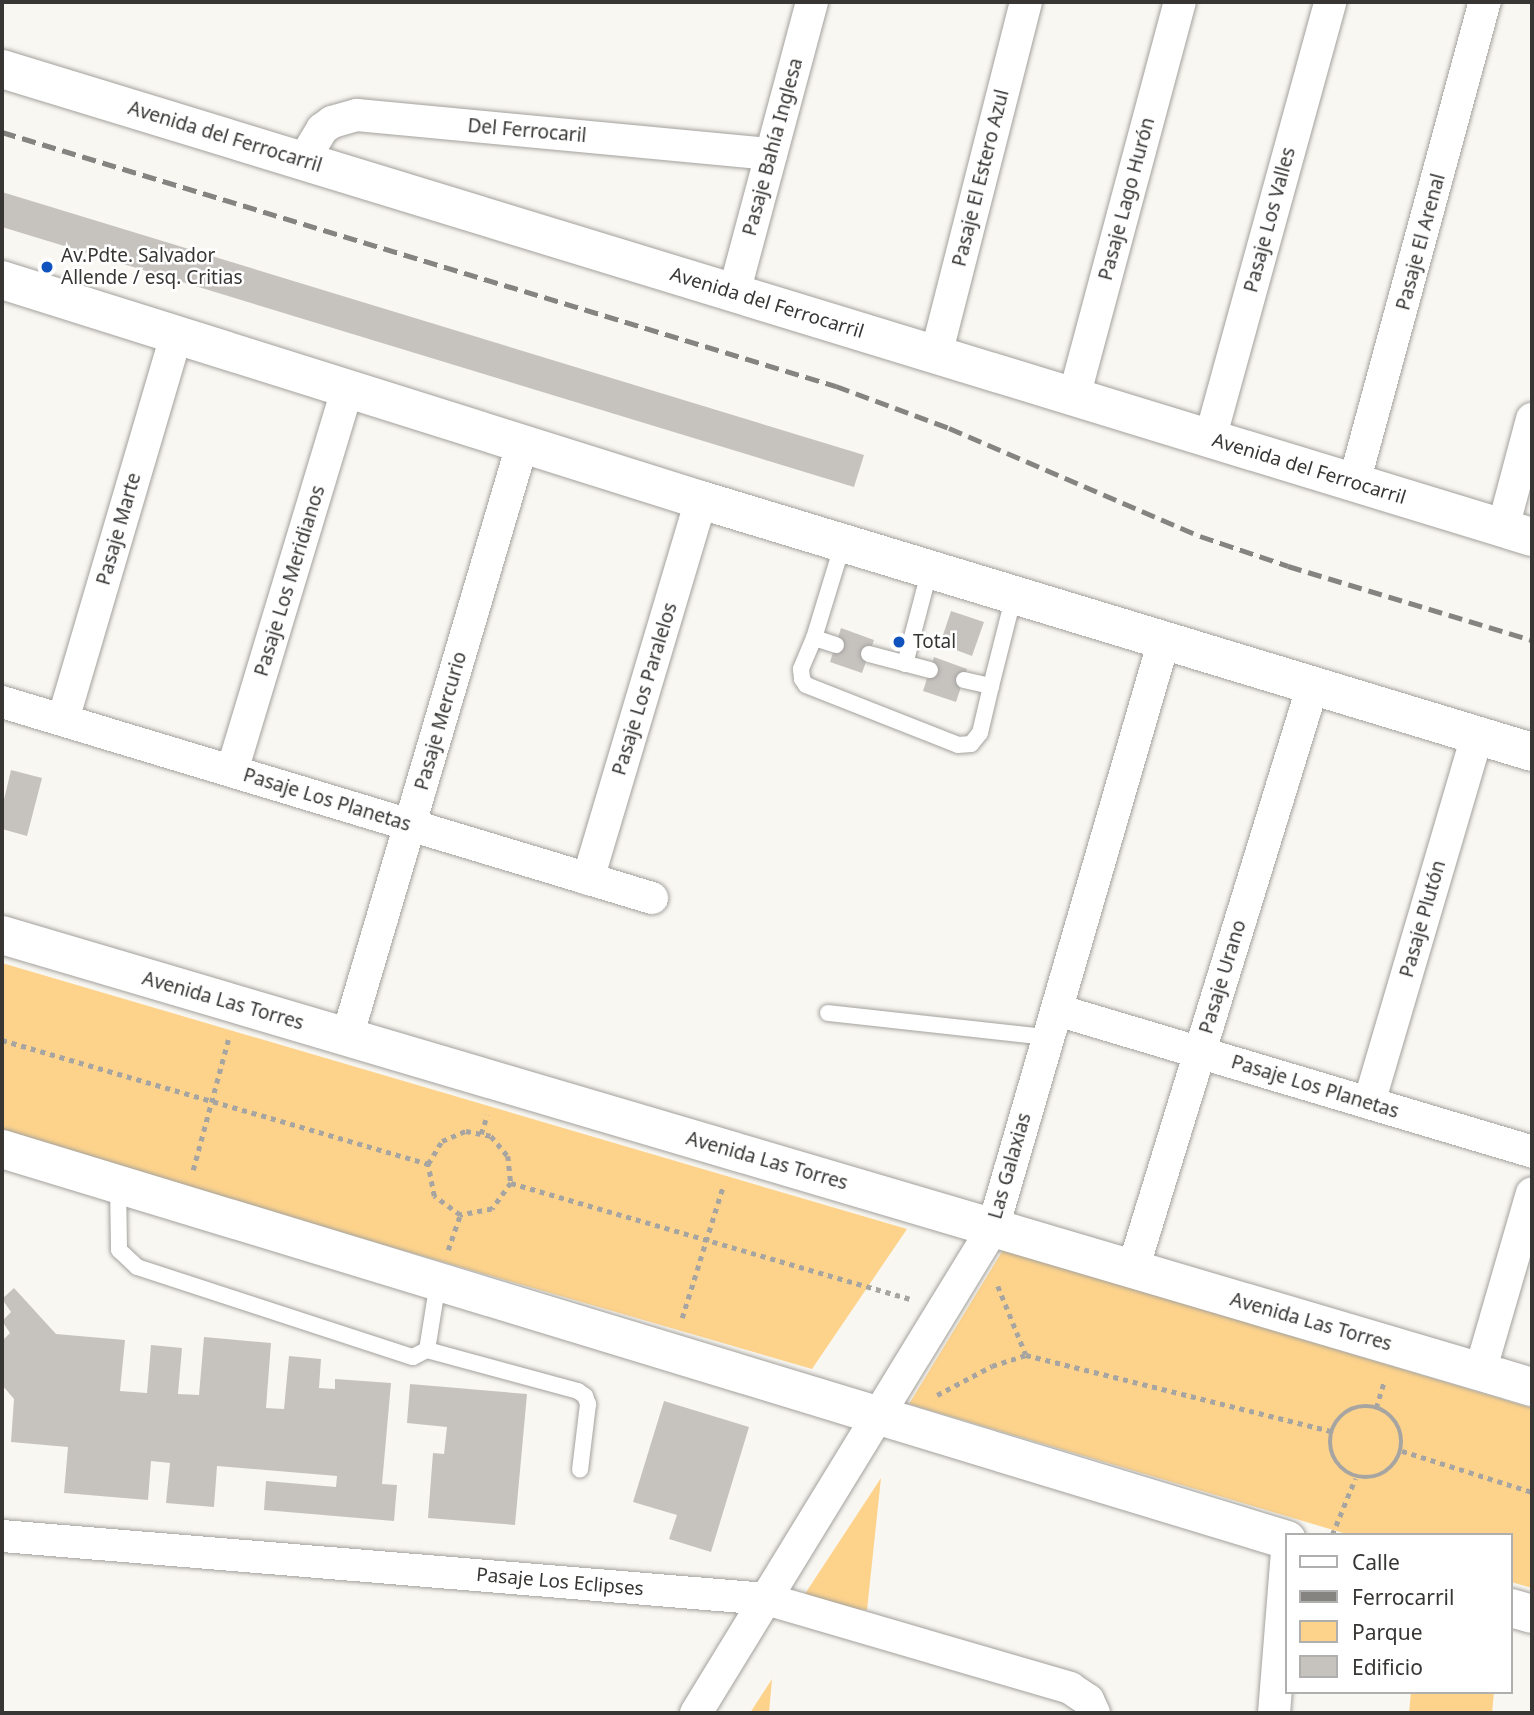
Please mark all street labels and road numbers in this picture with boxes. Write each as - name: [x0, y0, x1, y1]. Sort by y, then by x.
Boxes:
- street label: Pasaje Bahía Inglesa: [738, 56, 808, 238]
- street label: Pasaje El Estero Azul: [948, 87, 1014, 269]
- street label: Avenida del Ferrocarril: [125, 97, 325, 177]
- street label: Del Ferrocaril: [467, 114, 587, 148]
- street label: Pasaje Lago Hurón: [1094, 115, 1160, 283]
- street label: Pasaje Los Valles: [1240, 145, 1300, 295]
- street label: Pasaje El Arenal: [1392, 171, 1450, 313]
- street label: Avenida del Ferrocarril: [667, 263, 867, 343]
- street label: Avenida del Ferrocarril: [1209, 429, 1409, 509]
- street label: Pasaje Marte: [92, 470, 146, 588]
- street label: Pasaje Los Meridianos: [250, 483, 330, 679]
- street label: Pasaje Los Paralelos: [608, 600, 682, 778]
- street label: Pasaje Mercurio: [410, 649, 472, 793]
- street label: Pasaje Los Planetas: [240, 764, 414, 836]
- street label: Pasaje Plutón: [1395, 858, 1451, 980]
- street label: Pasaje Urano: [1195, 917, 1251, 1037]
- street label: Avenida Las Torres: [140, 967, 306, 1035]
- street label: Pasaje Los Planetas: [1228, 1051, 1402, 1123]
- street label: Las Galaxias: [984, 1110, 1036, 1222]
- street label: Avenida Las Torres: [684, 1127, 850, 1195]
- street label: Avenida Las Torres: [1228, 1288, 1394, 1356]
- street label: Pasaje Los Eclipses: [475, 1563, 645, 1601]

